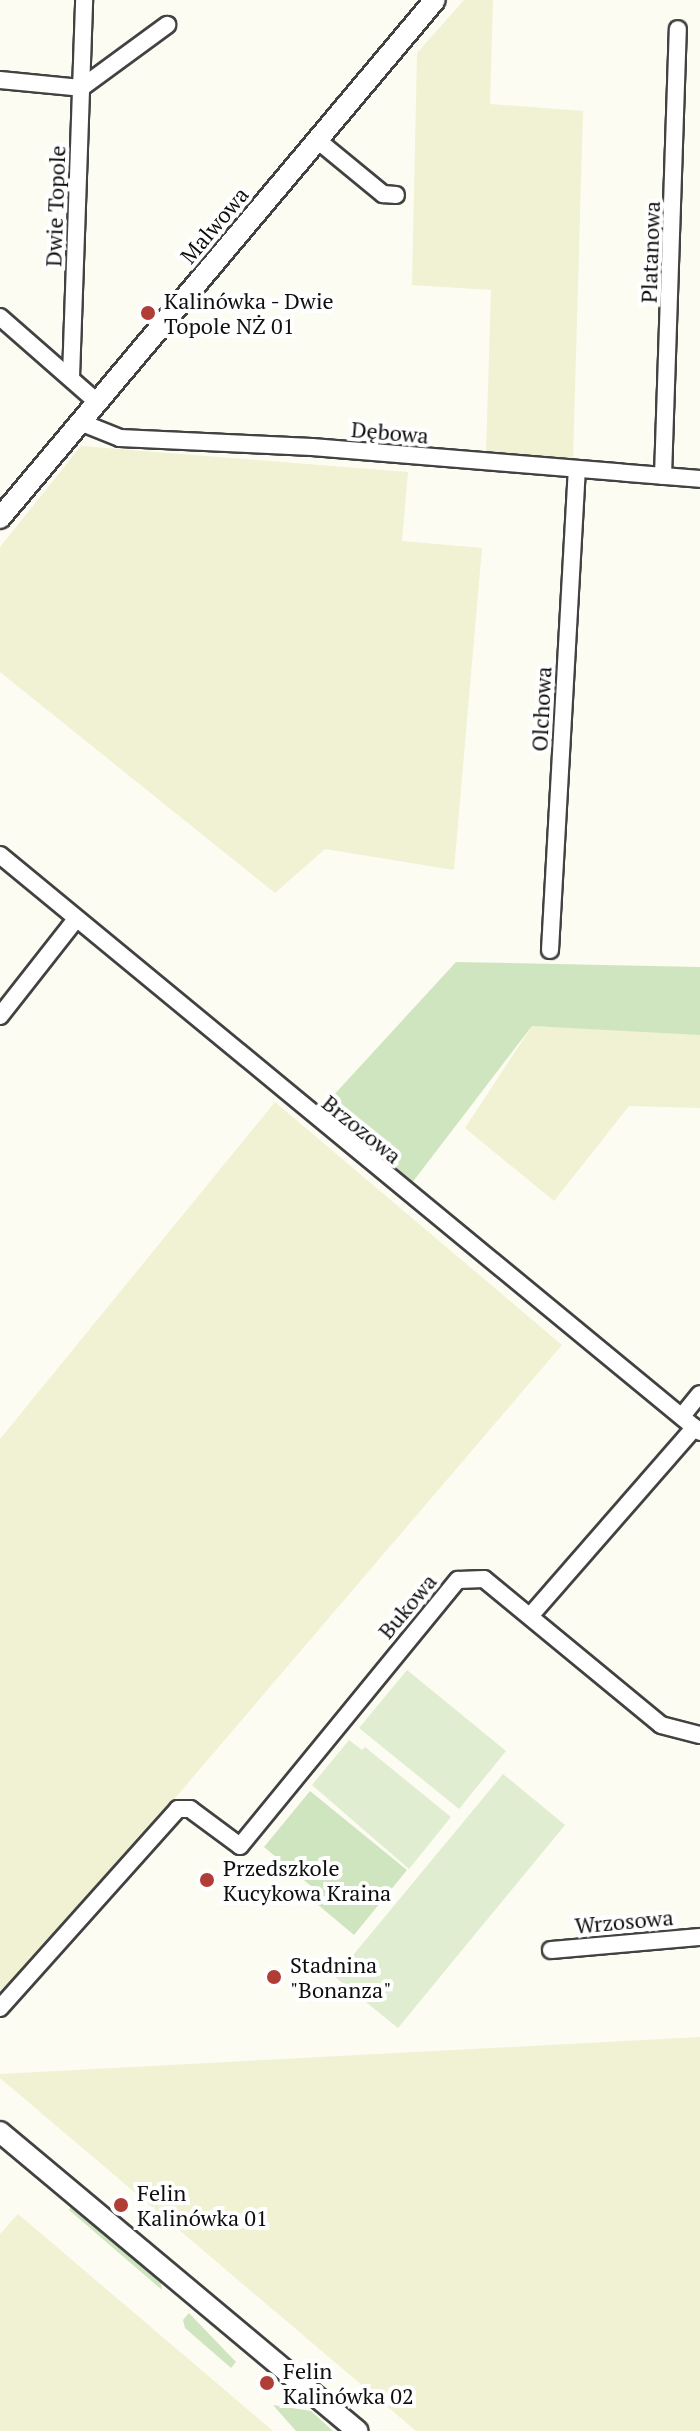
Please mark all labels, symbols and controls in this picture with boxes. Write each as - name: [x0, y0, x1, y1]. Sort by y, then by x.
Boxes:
- street label: Dwie Topole: [40, 145, 70, 267]
- street label: Malwowa: [174, 181, 254, 269]
- street label: Platanowa: [635, 200, 665, 304]
- place label: Kalinówka - Dwie Topole NŻ 01: [164, 287, 335, 338]
- marker: Kalinówka - Dwie Topole NŻ 01: [139, 304, 157, 322]
- street label: Dębowa: [350, 415, 430, 449]
- street label: Olchowa: [526, 666, 556, 752]
- street label: Brzozowa: [317, 1089, 407, 1169]
- street label: Bukowa: [372, 1568, 442, 1644]
- place label: Przedszkole Kucykowa Kraina: [223, 1854, 391, 1906]
- marker: Przedszkole Kucykowa Kraina: [198, 1871, 216, 1889]
- street label: Wrzosowa: [574, 1904, 674, 1938]
- place label: Stadnina "Bonanza": [290, 1951, 392, 2002]
- marker: Stadnina "Bonanza": [265, 1968, 283, 1986]
- place label: Felin Kalinówka 01: [137, 2179, 268, 2230]
- marker: Felin Kalinówka 01: [112, 2196, 130, 2214]
- place label: Felin Kalinówka 02: [283, 2357, 414, 2408]
- marker: Felin Kalinówka 02: [258, 2374, 276, 2392]

